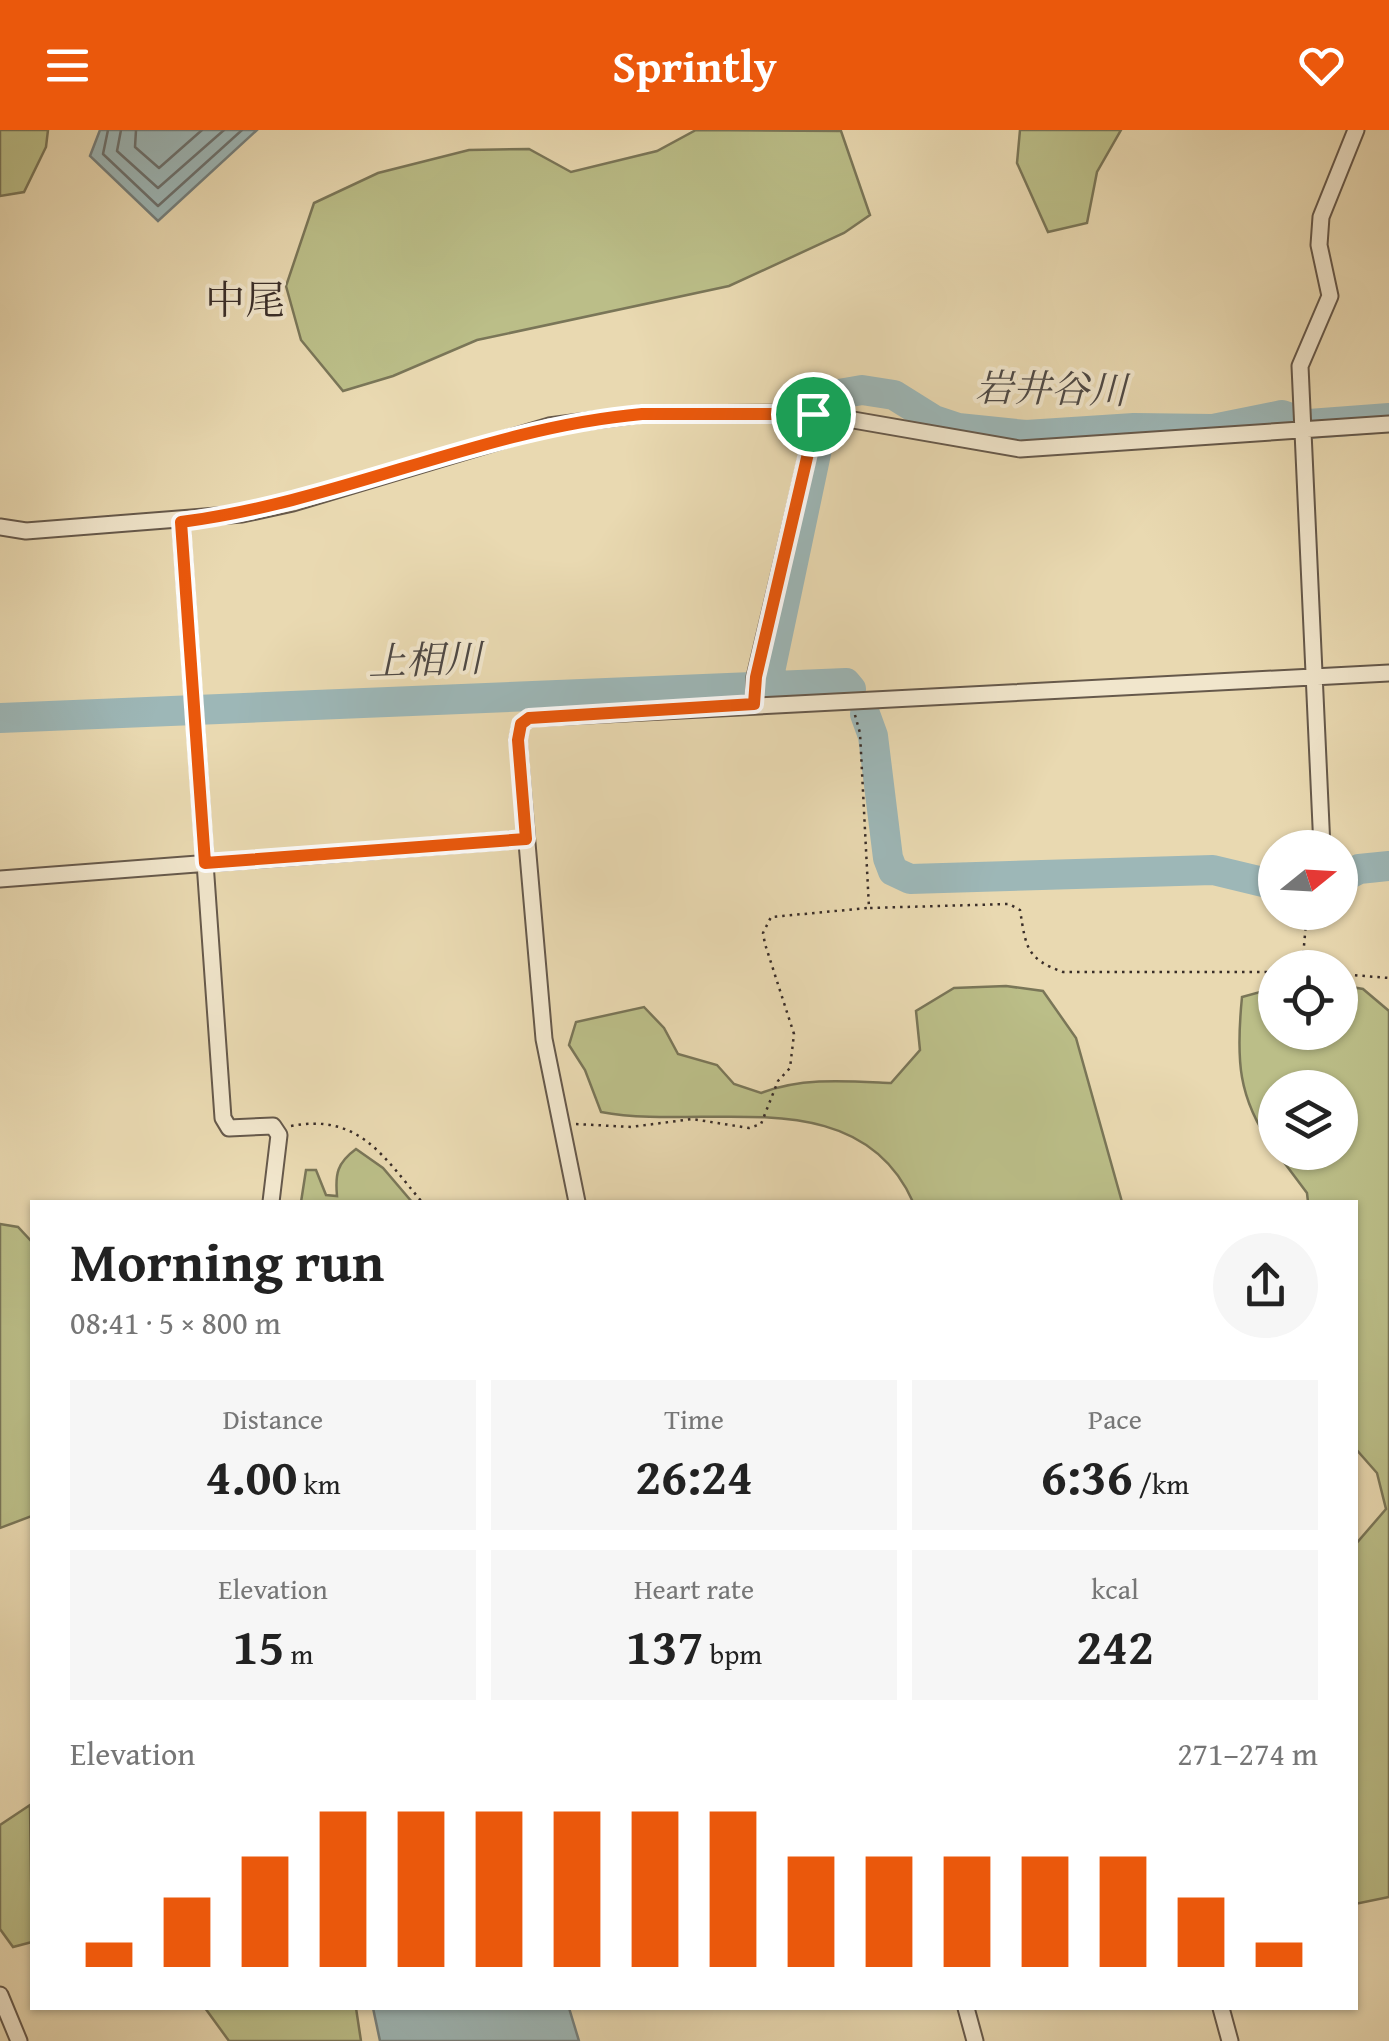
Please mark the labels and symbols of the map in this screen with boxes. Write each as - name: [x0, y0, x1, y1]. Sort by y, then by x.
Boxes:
- district label: 中尾: [205, 270, 285, 329]
- water label: 岩井谷川: [975, 359, 1131, 417]
- pin: [771, 372, 856, 457]
- water label: 上相川: [367, 629, 487, 689]
- north arrow: [1258, 830, 1358, 930]

